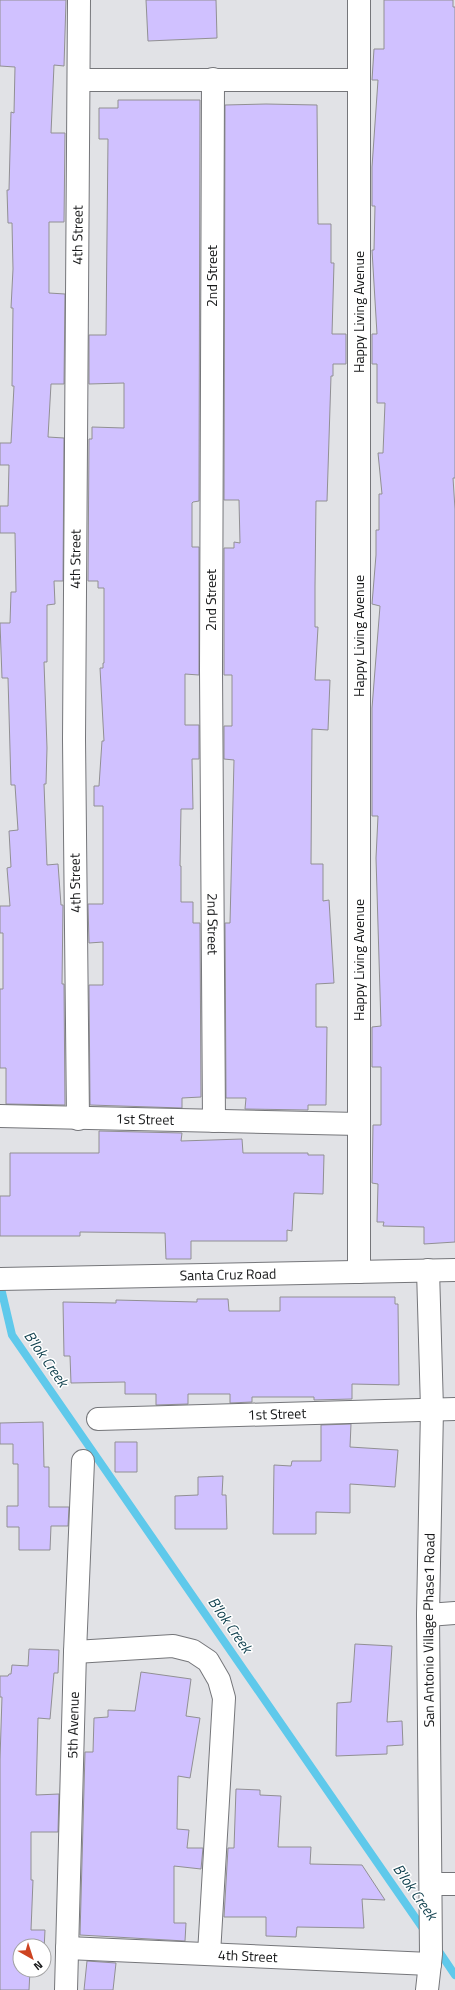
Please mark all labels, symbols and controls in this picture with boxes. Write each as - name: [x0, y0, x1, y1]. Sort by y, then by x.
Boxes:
- street label: 4th Street: [66, 205, 88, 265]
- street label: 2nd Street: [201, 245, 222, 307]
- street label: Happy Living Avenue: [348, 251, 369, 373]
- street label: 4th Street: [64, 529, 85, 589]
- street label: 2nd Street: [200, 569, 221, 631]
- street label: Happy Living Avenue: [348, 575, 369, 697]
- street label: 4th Street: [63, 853, 86, 913]
- street label: 2nd Street: [202, 893, 224, 955]
- street label: Happy Living Avenue: [348, 899, 369, 1021]
- street label: 1st Street: [115, 1108, 175, 1130]
- street label: Santa Cruz Road: [179, 1263, 277, 1285]
- water label: B'lok Creek: [19, 1326, 76, 1394]
- street label: 1st Street: [247, 1402, 307, 1425]
- street label: San Antonio Village Phase1 Road: [417, 1533, 440, 1727]
- water label: B'lok Creek: [203, 1592, 260, 1660]
- street label: 5th Avenue: [61, 1691, 84, 1759]
- water label: B'lok Creek: [388, 1859, 445, 1927]
- north arrow: [12, 1938, 52, 1978]
- street label: 4th Street: [218, 1944, 278, 1967]
- text: N: [30, 1957, 46, 1974]

